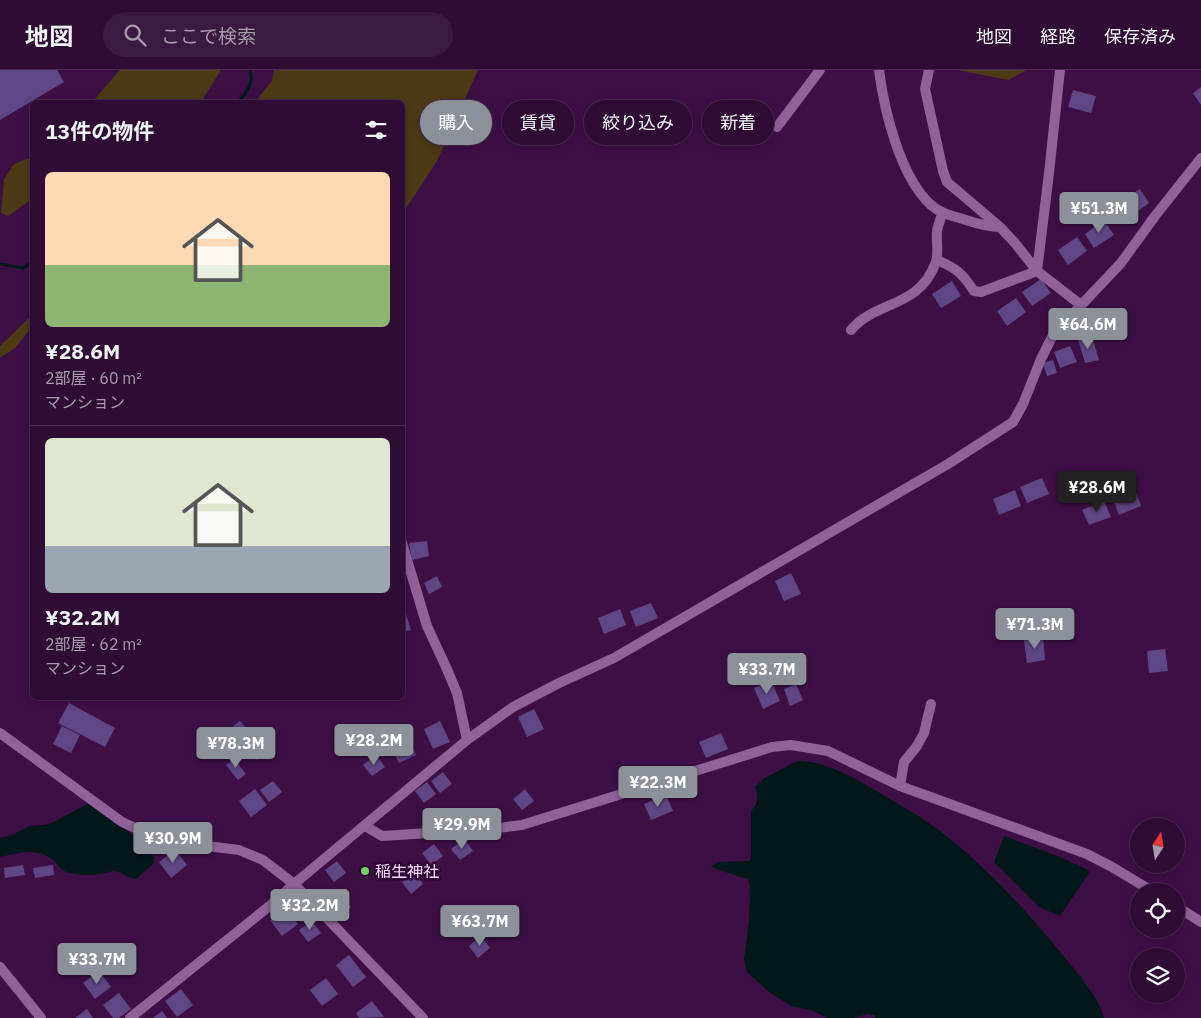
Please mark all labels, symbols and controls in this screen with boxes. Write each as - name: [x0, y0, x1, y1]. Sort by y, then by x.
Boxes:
- search box: [103, 12, 453, 57]
- text: 地図: [25, 20, 73, 52]
- icon: search: [121, 21, 149, 49]
- text: ここで検索: [161, 24, 256, 48]
- text: 地図: [976, 25, 1012, 48]
- text: 経路: [1040, 25, 1076, 48]
- text: 保存済み: [1104, 25, 1176, 48]
- chip: 購入: [420, 100, 492, 145]
- chip: 賃貸: [502, 100, 574, 145]
- chip: 絞り込み: [584, 100, 692, 145]
- chip: 新着: [702, 100, 774, 145]
- icon: filters: [362, 116, 390, 144]
- text: 13件の物件: [45, 117, 154, 145]
- pin: ¥51.3M: [1058, 191, 1140, 234]
- text: ¥51.3M: [1070, 198, 1128, 218]
- icon: home: [173, 205, 263, 295]
- pin: ¥64.6M: [1047, 308, 1129, 350]
- text: ¥64.6M: [1059, 314, 1117, 334]
- text: ¥28.6M: [45, 337, 120, 365]
- text: 2部屋 · 60 m²: [45, 368, 142, 388]
- text: マンション: [45, 392, 125, 412]
- icon: home: [173, 470, 263, 560]
- pin: ¥28.6M: [1056, 470, 1138, 513]
- text: ¥28.6M: [1068, 477, 1126, 497]
- text: ¥32.2M: [45, 603, 120, 631]
- pin: ¥71.3M: [994, 608, 1076, 650]
- text: ¥71.3M: [1006, 614, 1064, 634]
- text: 2部屋 · 62 m²: [45, 634, 142, 654]
- pin: ¥33.7M: [726, 652, 808, 695]
- text: マンション: [45, 658, 125, 678]
- text: ¥33.7M: [738, 659, 796, 679]
- pin: ¥28.2M: [333, 724, 415, 766]
- pin: ¥78.3M: [195, 726, 277, 769]
- text: ¥28.2M: [345, 730, 403, 750]
- text: ¥78.3M: [207, 733, 265, 753]
- pin: ¥22.3M: [617, 766, 699, 808]
- text: ¥22.3M: [629, 772, 687, 792]
- pin: ¥29.9M: [421, 808, 503, 850]
- text: ¥29.9M: [433, 814, 491, 834]
- north arrow: [1130, 818, 1185, 872]
- map controls: [1130, 818, 1185, 1003]
- pin: ¥30.9M: [132, 822, 214, 864]
- text: ¥30.9M: [144, 828, 202, 848]
- place label: 稲生神社: [375, 861, 439, 881]
- marker: 稲生神社: [359, 865, 371, 877]
- button: locate: [1130, 883, 1185, 938]
- pin: ¥32.2M: [269, 888, 351, 931]
- text: ¥32.2M: [281, 895, 339, 915]
- pin: ¥63.7M: [439, 904, 521, 947]
- text: ¥63.7M: [451, 911, 509, 931]
- pin: ¥33.7M: [56, 942, 138, 985]
- button: layers: [1130, 948, 1185, 1003]
- text: ¥33.7M: [68, 949, 126, 969]

